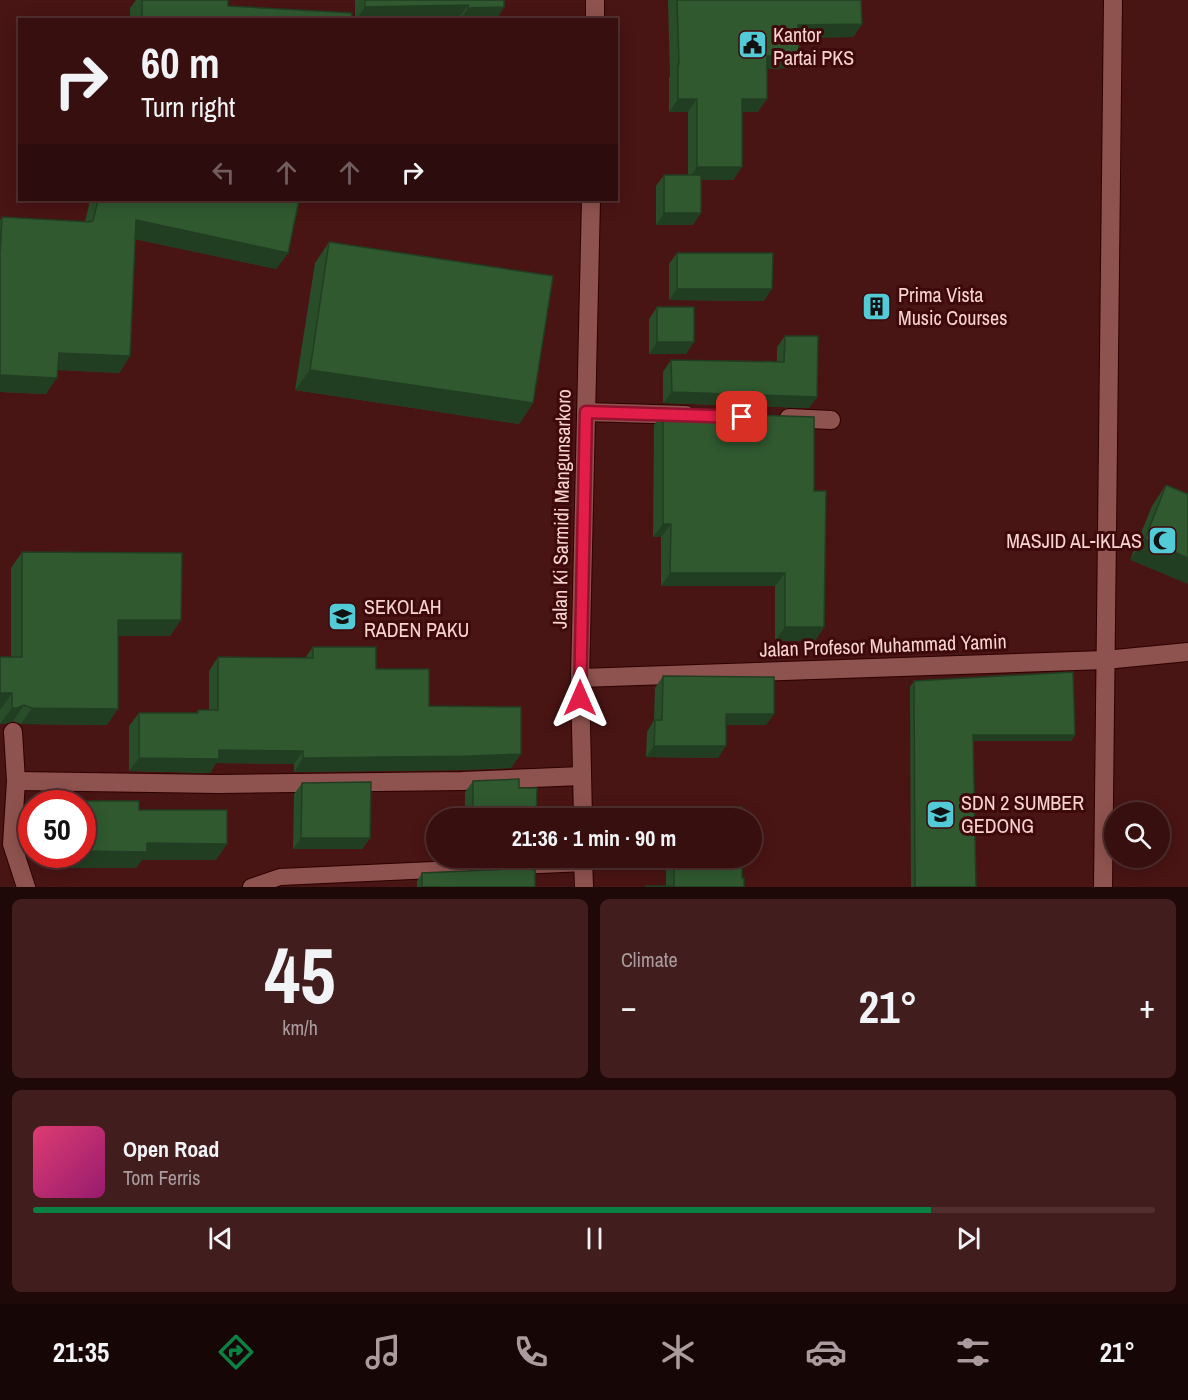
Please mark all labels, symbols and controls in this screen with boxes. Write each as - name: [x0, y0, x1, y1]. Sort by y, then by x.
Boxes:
- place label: Kantor Partai PKS: [773, 21, 854, 71]
- public building icon: Kantor Partai PKS: [736, 29, 768, 61]
- text: 60 m: [141, 35, 220, 91]
- icon: right: [42, 42, 120, 120]
- text: Turn right: [141, 89, 235, 125]
- icon: left: [207, 156, 240, 189]
- icon: ahead: [270, 156, 303, 189]
- icon: ahead: [333, 156, 366, 189]
- icon: right: [396, 156, 429, 189]
- place label: Prima Vista Music Courses: [898, 281, 1007, 331]
- building icon: Prima Vista Music Courses: [861, 290, 893, 322]
- street label: Jalan Ki Sarmidi Mangunsarkoro: [545, 389, 577, 629]
- pin: [716, 391, 767, 442]
- icon: arrive: [725, 400, 758, 433]
- mosque icon: MASJID AL-IKLAS: [1147, 524, 1179, 556]
- place label: MASJID AL-IKLAS: [1006, 527, 1142, 554]
- place label: SEKOLAH RADEN PAKU: [364, 593, 469, 643]
- school or university icon: SEKOLAH RADEN PAKU: [327, 601, 359, 633]
- street label: Jalan Profesor Muhammad Yamin: [759, 627, 1007, 663]
- position arrow: [548, 666, 612, 730]
- place label: SDN 2 SUMBER GEDONG: [961, 789, 1084, 839]
- speed limit sign: 50: [18, 790, 96, 868]
- school or university icon: SDN 2 SUMBER GEDONG: [924, 798, 956, 830]
- map controls: [1104, 802, 1170, 868]
- button: search: [1104, 802, 1170, 868]
- text: 21:36 · 1 min · 90 m: [512, 823, 676, 853]
- text: 45: [264, 922, 336, 1027]
- text: Climate: [621, 946, 678, 973]
- text: 21°: [858, 976, 918, 1037]
- text: −: [621, 984, 637, 1028]
- text: +: [1139, 984, 1155, 1028]
- text: km/h: [282, 1014, 318, 1041]
- text: Open Road: [123, 1134, 219, 1164]
- text: Tom Ferris: [123, 1164, 201, 1191]
- icon: previous: [204, 1222, 237, 1255]
- icon: pause: [578, 1222, 611, 1255]
- icon: next: [952, 1222, 985, 1255]
- icon: directions: [215, 1331, 257, 1373]
- icon: music: [362, 1331, 404, 1373]
- icon: phone: [510, 1331, 552, 1373]
- icon: climate: [657, 1331, 699, 1373]
- icon: car: [805, 1331, 847, 1373]
- icon: filters: [952, 1331, 994, 1373]
- text: 21:35: [53, 1334, 109, 1370]
- text: 21°: [1100, 1334, 1135, 1370]

